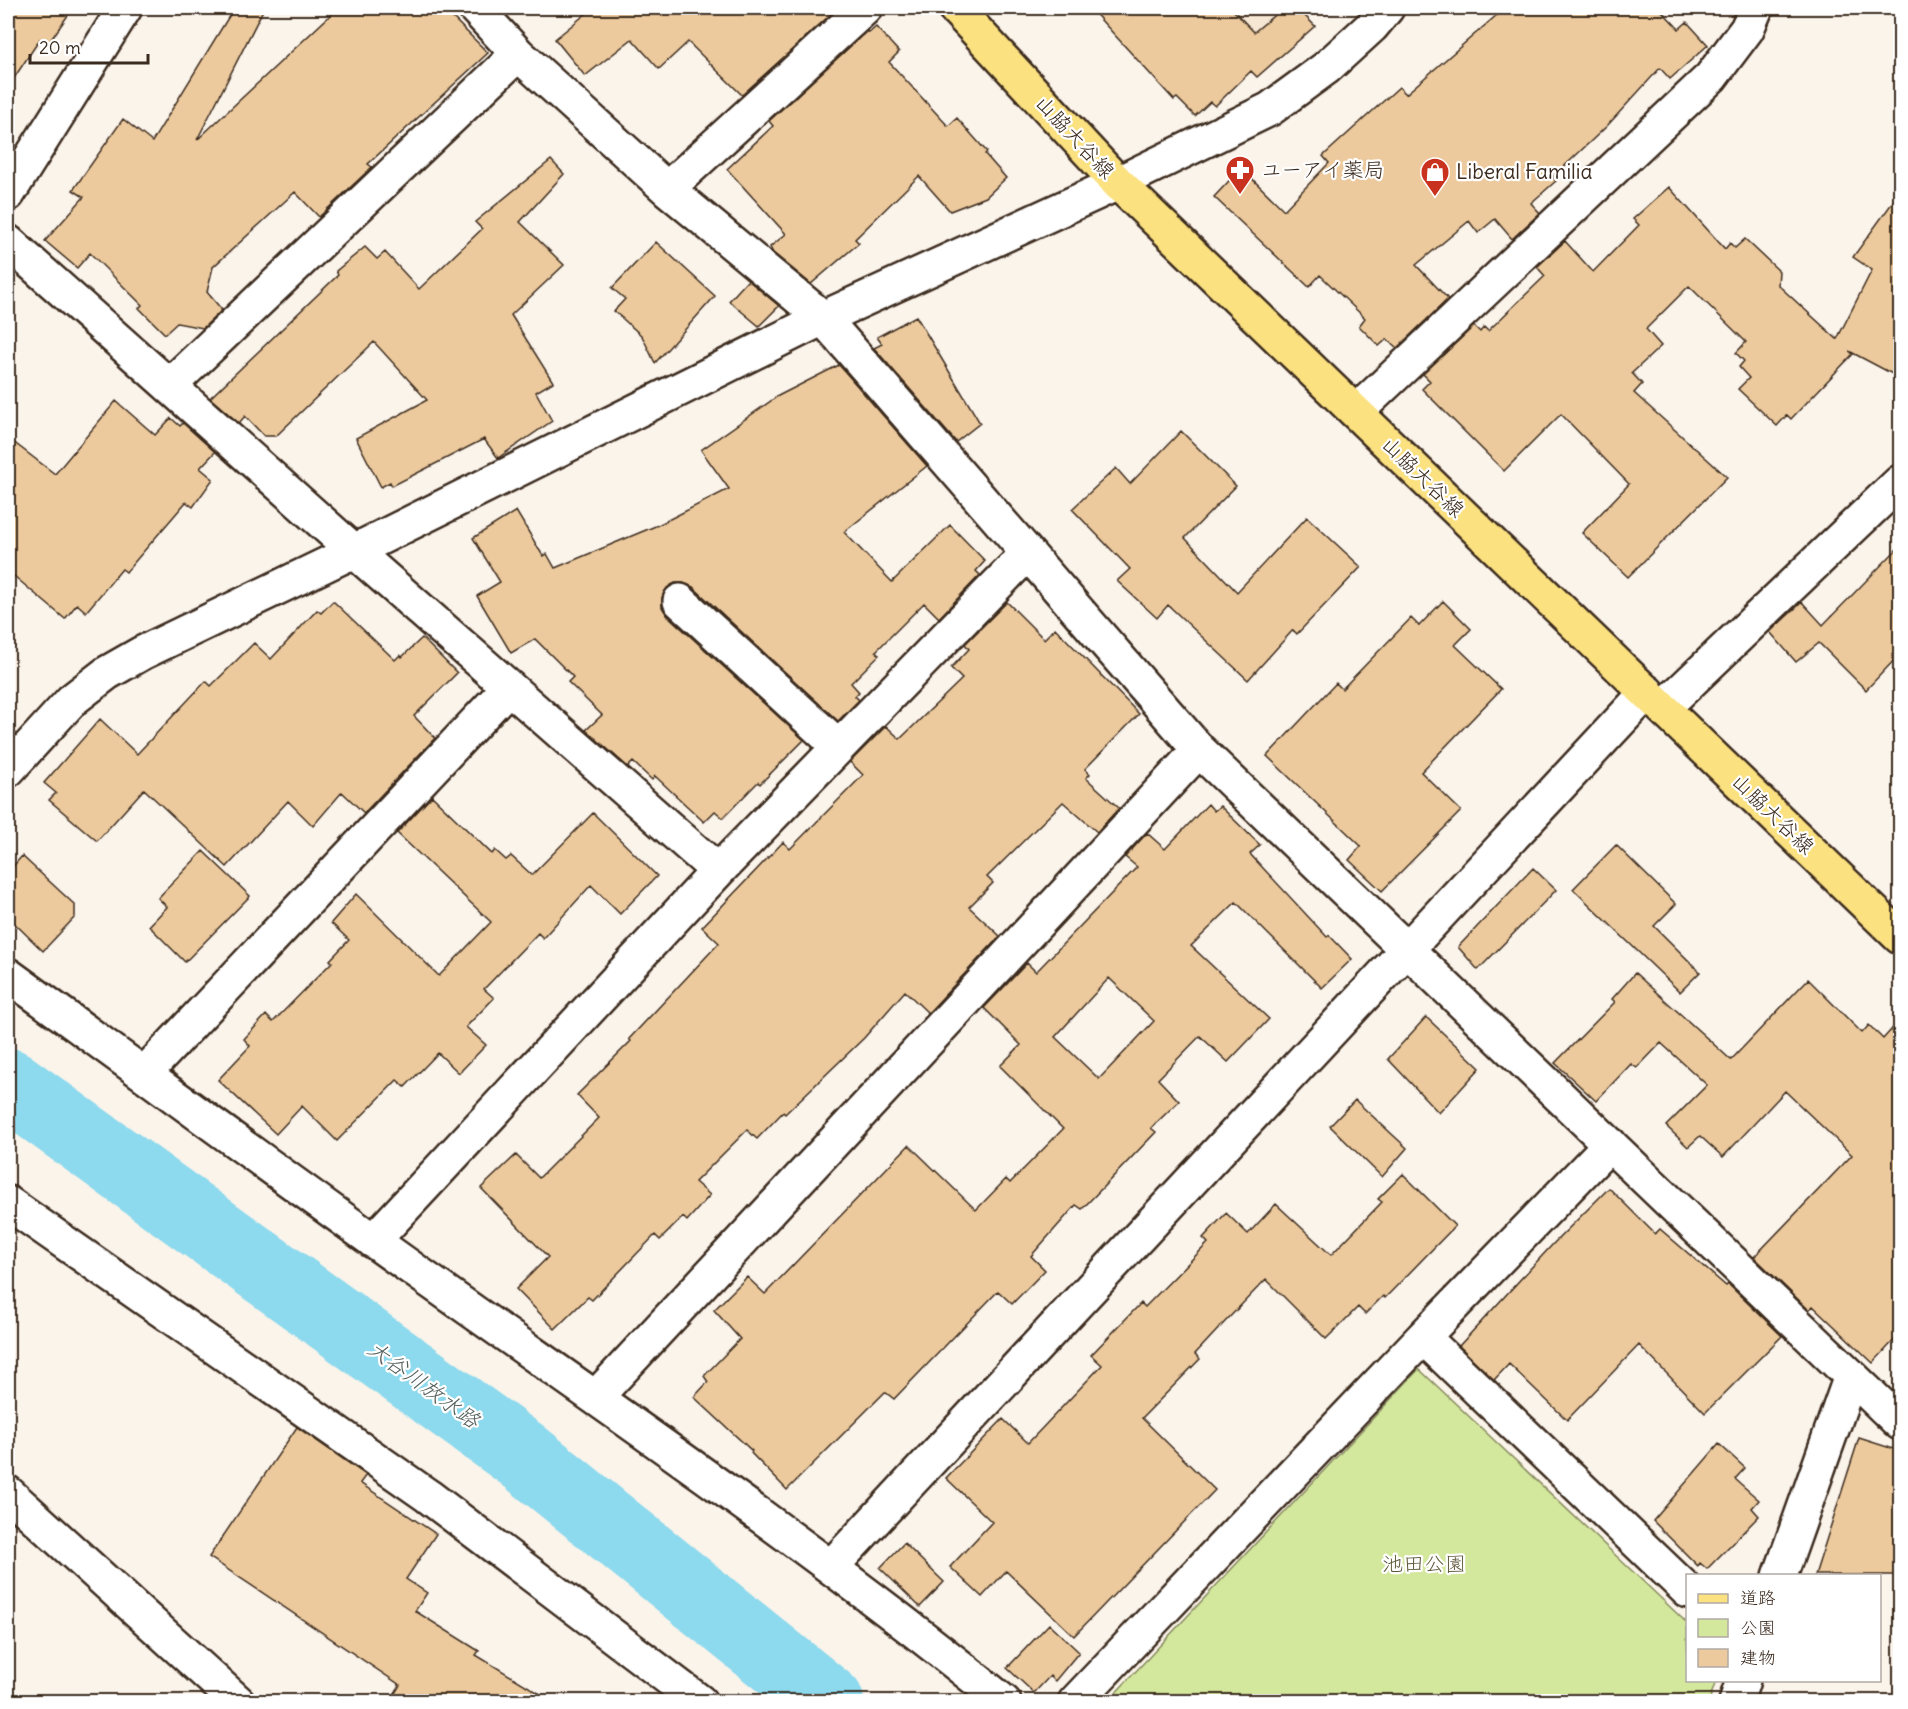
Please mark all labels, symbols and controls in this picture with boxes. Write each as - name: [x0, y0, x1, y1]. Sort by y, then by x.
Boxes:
- scale bar: [30, 27, 148, 65]
- text: 20 m: [39, 36, 81, 59]
- street label: 山脇大谷線: [1030, 89, 1121, 184]
- pharmacy icon: ユーアイ薬局: [1224, 154, 1256, 196]
- place label: ユーアイ薬局: [1261, 156, 1384, 183]
- shop icon: Liberal Familia: [1419, 156, 1451, 198]
- place label: Liberal Familia: [1456, 158, 1592, 185]
- street label: 山脇大谷線: [1376, 430, 1470, 523]
- street label: 山脇大谷線: [1726, 767, 1820, 860]
- water label: 大谷川放水路: [362, 1334, 487, 1435]
- park label: 池田公園: [1382, 1550, 1466, 1577]
- legend: [1686, 1574, 1881, 1682]
- text: 道路: [1740, 1586, 1776, 1609]
- text: 公園: [1740, 1616, 1776, 1639]
- text: 建物: [1740, 1646, 1776, 1669]

